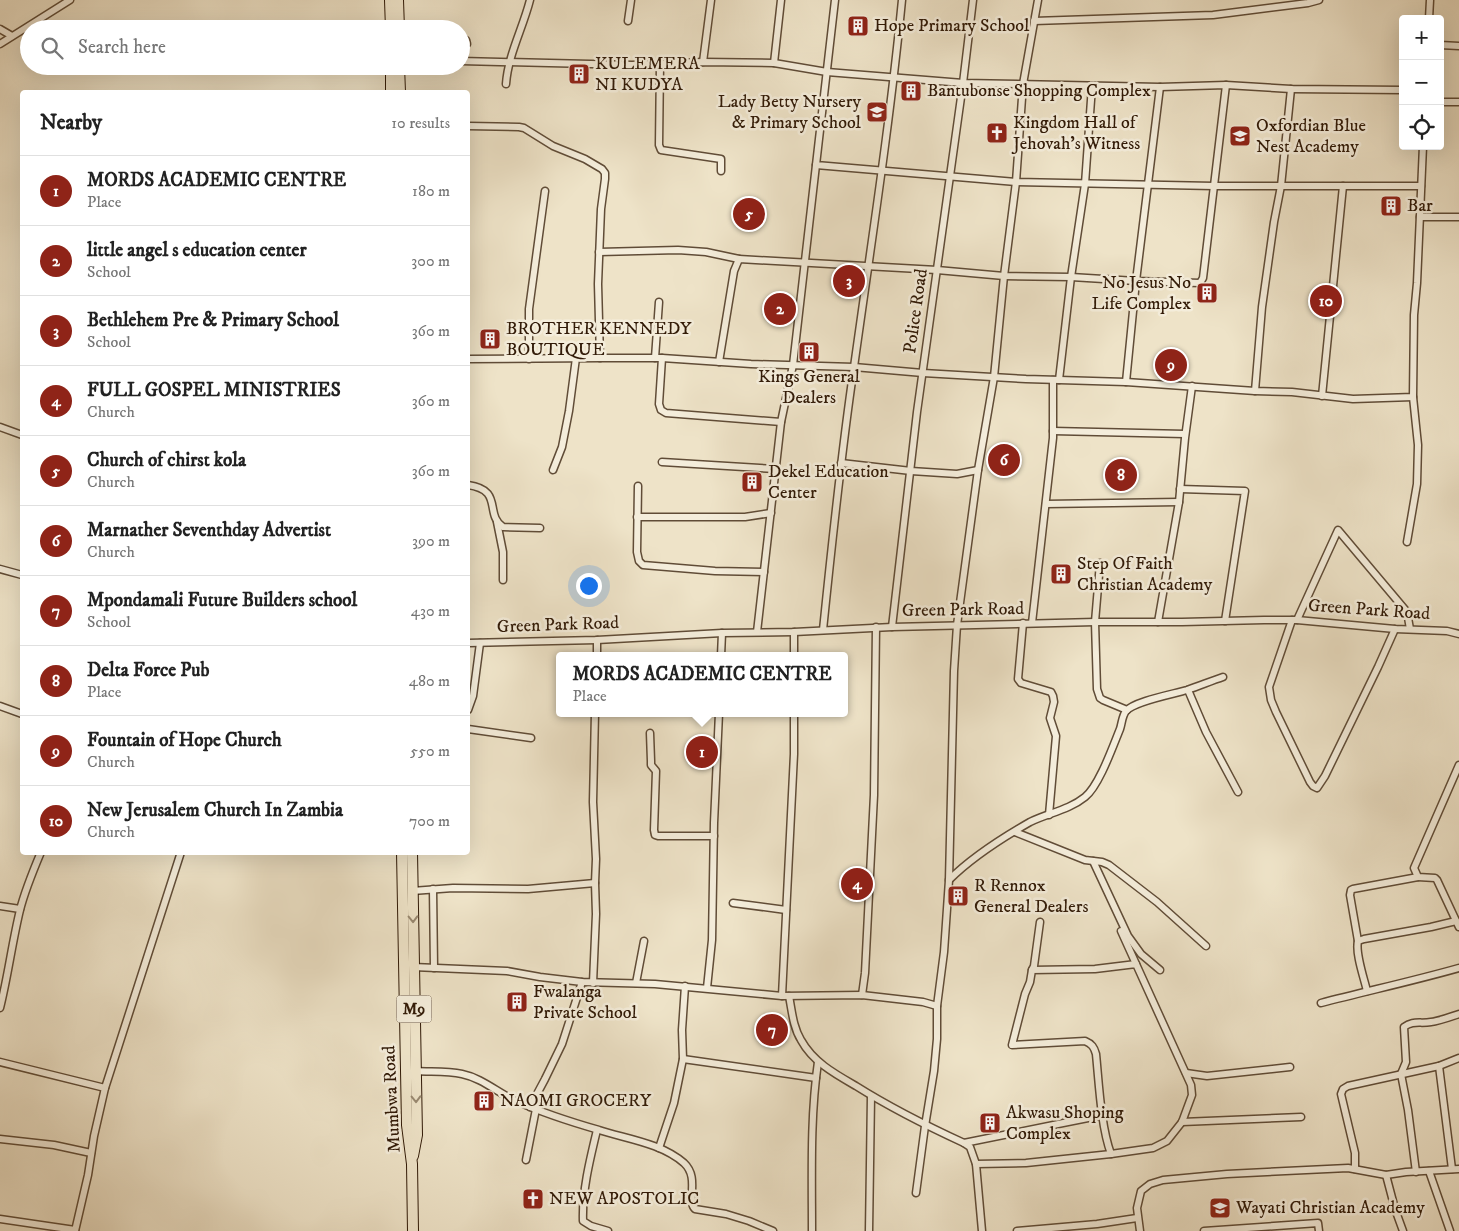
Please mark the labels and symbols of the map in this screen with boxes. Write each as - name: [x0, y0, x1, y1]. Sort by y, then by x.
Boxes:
- building icon: Hope Primary School: [846, 14, 870, 38]
- place label: Hope Primary School: [874, 15, 1030, 37]
- place label: KULEMERA NI KUDYA: [595, 53, 700, 96]
- building icon: KULEMERA NI KUDYA: [567, 62, 591, 86]
- building icon: Bantubonse Shopping Complex: [899, 79, 923, 103]
- place label: Bantubonse Shopping Complex: [927, 80, 1151, 102]
- place label: Lady Betty Nursery & Primary School: [718, 91, 862, 134]
- school or university icon: Lady Betty Nursery & Primary School: [865, 100, 889, 124]
- place label: Kingdom Hall of Jehovah's Witness: [1011, 112, 1140, 155]
- place label: Oxfordian Blue Nest Academy: [1256, 115, 1366, 158]
- church icon: Kingdom Hall of Jehovah's Witness: [985, 121, 1009, 145]
- school or university icon: Oxfordian Blue Nest Academy: [1228, 124, 1252, 148]
- building icon: Bar: [1379, 194, 1403, 218]
- pin: 5: [733, 195, 765, 233]
- place label: Bar: [1407, 195, 1433, 217]
- pin: 3: [833, 262, 865, 300]
- street label: Police Road: [899, 267, 933, 355]
- place label: No Jesus No Life Complex: [1092, 272, 1191, 315]
- building icon: No Jesus No Life Complex: [1195, 281, 1219, 305]
- pin: 10: [1310, 282, 1342, 320]
- pin: 2: [764, 290, 796, 328]
- place label: BROTHER KENNEDY BOUTIQUE: [506, 318, 692, 361]
- building icon: BROTHER KENNEDY BOUTIQUE: [478, 327, 502, 351]
- building icon: Kings General Dealers: [797, 340, 821, 364]
- pin: 9: [1155, 346, 1187, 384]
- place label: Kings General Dealers: [758, 366, 861, 409]
- pin: 6: [988, 441, 1020, 479]
- pin: 8: [1105, 456, 1137, 494]
- place label: Dekel Education Center: [768, 461, 889, 504]
- building icon: Dekel Education Center: [740, 470, 764, 494]
- place label: Step Of Faith Christian Academy: [1077, 553, 1213, 596]
- building icon: Step Of Faith Christian Academy: [1049, 562, 1073, 586]
- your location: [576, 573, 602, 599]
- street label: Green Park Road: [1307, 595, 1431, 625]
- street label: Green Park Road: [902, 598, 1024, 622]
- street label: Green Park Road: [497, 612, 619, 638]
- pin: 1: [686, 733, 718, 771]
- pin: 4: [841, 865, 873, 903]
- place label: R Rennox General Dealers: [974, 875, 1088, 918]
- building icon: R Rennox General Dealers: [946, 884, 970, 908]
- one-way arrow: [408, 915, 418, 923]
- place label: Fwalanga Private School: [533, 981, 637, 1024]
- building icon: Fwalanga Private School: [505, 990, 529, 1014]
- road number: M9: [396, 996, 432, 1022]
- pin: 7: [756, 1011, 788, 1049]
- street label: Mumbwa Road: [378, 1045, 406, 1153]
- building icon: NAOMI GROCERY: [472, 1089, 496, 1113]
- place label: NAOMI GROCERY: [500, 1090, 652, 1112]
- one-way arrow: [411, 1095, 422, 1103]
- place label: Akwasu Shoping Complex: [1006, 1102, 1124, 1145]
- building icon: Akwasu Shoping Complex: [978, 1111, 1002, 1135]
- church icon: NEW APOSTOLIC: [521, 1187, 545, 1211]
- place label: NEW APOSTOLIC: [549, 1188, 699, 1210]
- school or university icon: Wayati Christian Academy: [1208, 1196, 1232, 1220]
- place label: Wayati Christian Academy: [1235, 1197, 1425, 1219]

